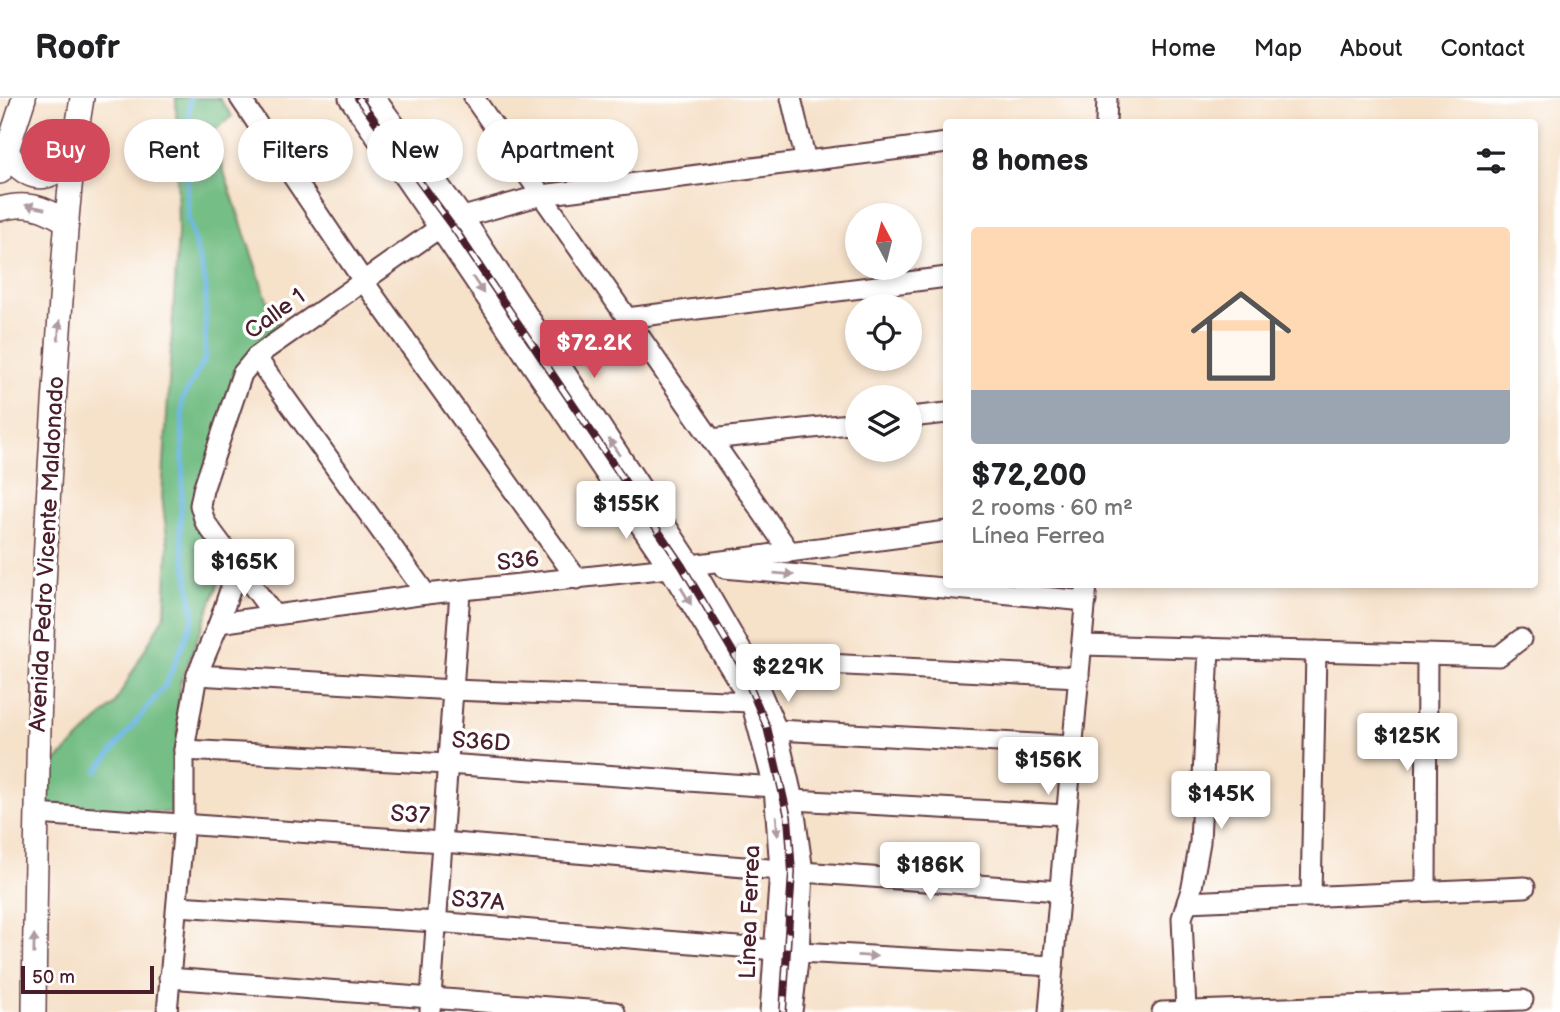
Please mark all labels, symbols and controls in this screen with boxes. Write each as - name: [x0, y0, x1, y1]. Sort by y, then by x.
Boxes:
- text: Roofr: [35, 28, 120, 68]
- text: Home: [1151, 34, 1216, 63]
- text: Map: [1254, 34, 1302, 63]
- text: About: [1340, 34, 1402, 63]
- text: Contact: [1440, 34, 1525, 63]
- chip: Buy: [21, 119, 110, 182]
- chip: Rent: [124, 119, 224, 182]
- chip: Filters: [238, 119, 353, 182]
- chip: New: [367, 119, 463, 182]
- chip: Apartment: [477, 119, 638, 182]
- icon: filters: [1472, 142, 1510, 180]
- text: 8 homes: [971, 143, 1088, 179]
- one-way arrow: [24, 202, 46, 213]
- north arrow: [845, 203, 922, 280]
- map controls: [845, 203, 922, 462]
- icon: home: [1178, 273, 1304, 399]
- one-way arrow: [471, 275, 484, 294]
- street label: Calle 1: [239, 283, 311, 345]
- button: locate: [845, 294, 922, 371]
- one-way arrow: [54, 319, 65, 341]
- pin: $72.2K: [537, 320, 651, 380]
- text: $72.2K: [556, 329, 632, 357]
- street label: Avenida Pedro Vicente Maldonado: [24, 375, 70, 733]
- button: layers: [845, 385, 922, 462]
- one-way arrow: [607, 438, 621, 456]
- text: $72,200: [971, 458, 1087, 494]
- pin: $155K: [577, 482, 675, 541]
- text: $155K: [592, 490, 660, 518]
- text: 2 rooms · 60 m²: [971, 494, 1133, 522]
- text: Línea Ferrea: [971, 522, 1105, 550]
- pin: $165K: [195, 540, 293, 599]
- street label: S36: [496, 545, 540, 577]
- text: $165K: [210, 548, 278, 576]
- one-way arrow: [774, 569, 796, 580]
- one-way arrow: [679, 586, 692, 606]
- pin: $229K: [739, 644, 837, 704]
- text: $229K: [752, 653, 824, 681]
- pin: $125K: [1358, 714, 1456, 773]
- text: $125K: [1373, 722, 1441, 750]
- street label: S36D: [451, 726, 511, 758]
- pin: $156K: [999, 738, 1097, 797]
- text: $156K: [1014, 746, 1082, 774]
- pin: $145K: [1172, 772, 1270, 831]
- text: $145K: [1187, 780, 1255, 808]
- street label: S37: [389, 800, 431, 830]
- one-way arrow: [772, 815, 783, 837]
- pin: $186K: [881, 842, 979, 902]
- street label: Línea Ferrea: [734, 845, 766, 979]
- text: $186K: [896, 851, 964, 879]
- street label: S37A: [450, 885, 507, 917]
- one-way arrow: [29, 933, 40, 955]
- one-way arrow: [856, 950, 878, 961]
- scale bar: [21, 963, 154, 995]
- text: 50 m: [32, 966, 75, 989]

